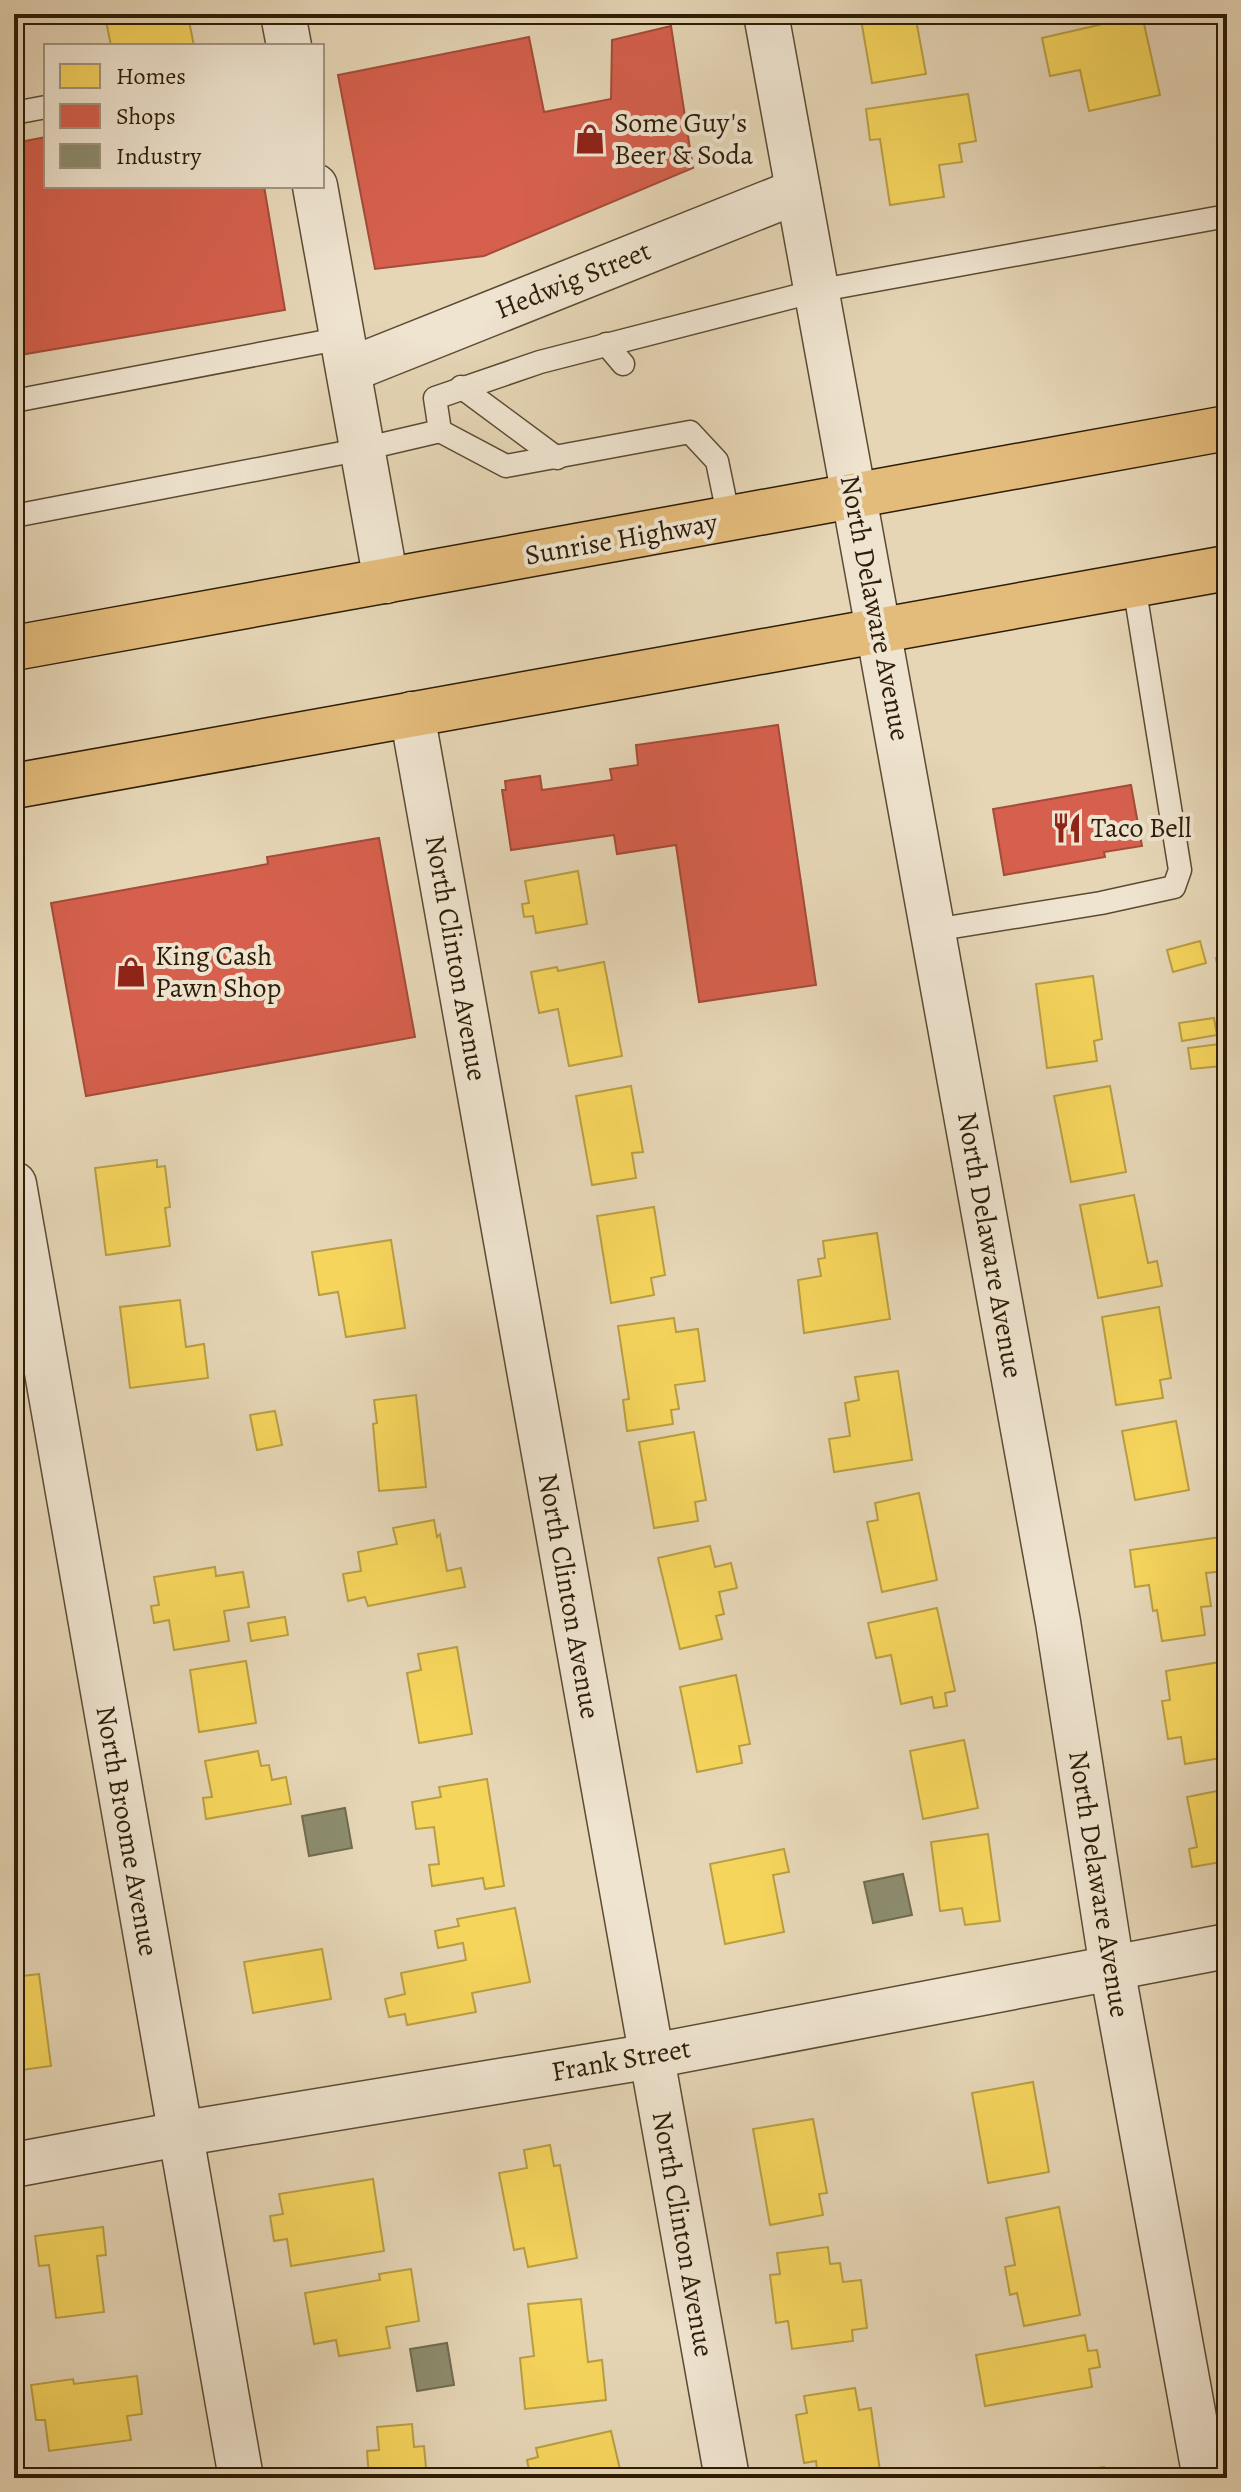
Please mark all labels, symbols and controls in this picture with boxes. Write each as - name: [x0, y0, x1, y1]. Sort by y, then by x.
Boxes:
- legend: [44, 44, 324, 188]
- text: Homes: [116, 60, 186, 92]
- text: Shops: [116, 100, 176, 132]
- place label: Some Guy's Beer & Soda: [614, 104, 753, 174]
- shop icon: Some Guy's Beer & Soda: [573, 122, 607, 156]
- text: Industry: [116, 140, 202, 172]
- street label: Hedwig Street: [490, 232, 656, 328]
- street label: North Delaware Avenue: [831, 472, 919, 744]
- street label: Sunrise Highway: [522, 503, 721, 575]
- place label: Taco Bell: [1091, 809, 1192, 847]
- restaurant icon: Taco Bell: [1050, 811, 1084, 845]
- street label: North Clinton Avenue: [416, 832, 496, 1084]
- place label: King Cash Pawn Shop: [155, 937, 281, 1007]
- shop icon: King Cash Pawn Shop: [114, 955, 148, 989]
- street label: North Delaware Avenue: [948, 1109, 1032, 1381]
- street label: North Clinton Avenue: [529, 1470, 609, 1722]
- street label: North Broome Avenue: [86, 1703, 168, 1959]
- street label: North Delaware Avenue: [1059, 1748, 1139, 2020]
- street label: Frank Street: [548, 2029, 694, 2091]
- street label: North Clinton Avenue: [643, 2108, 723, 2360]

